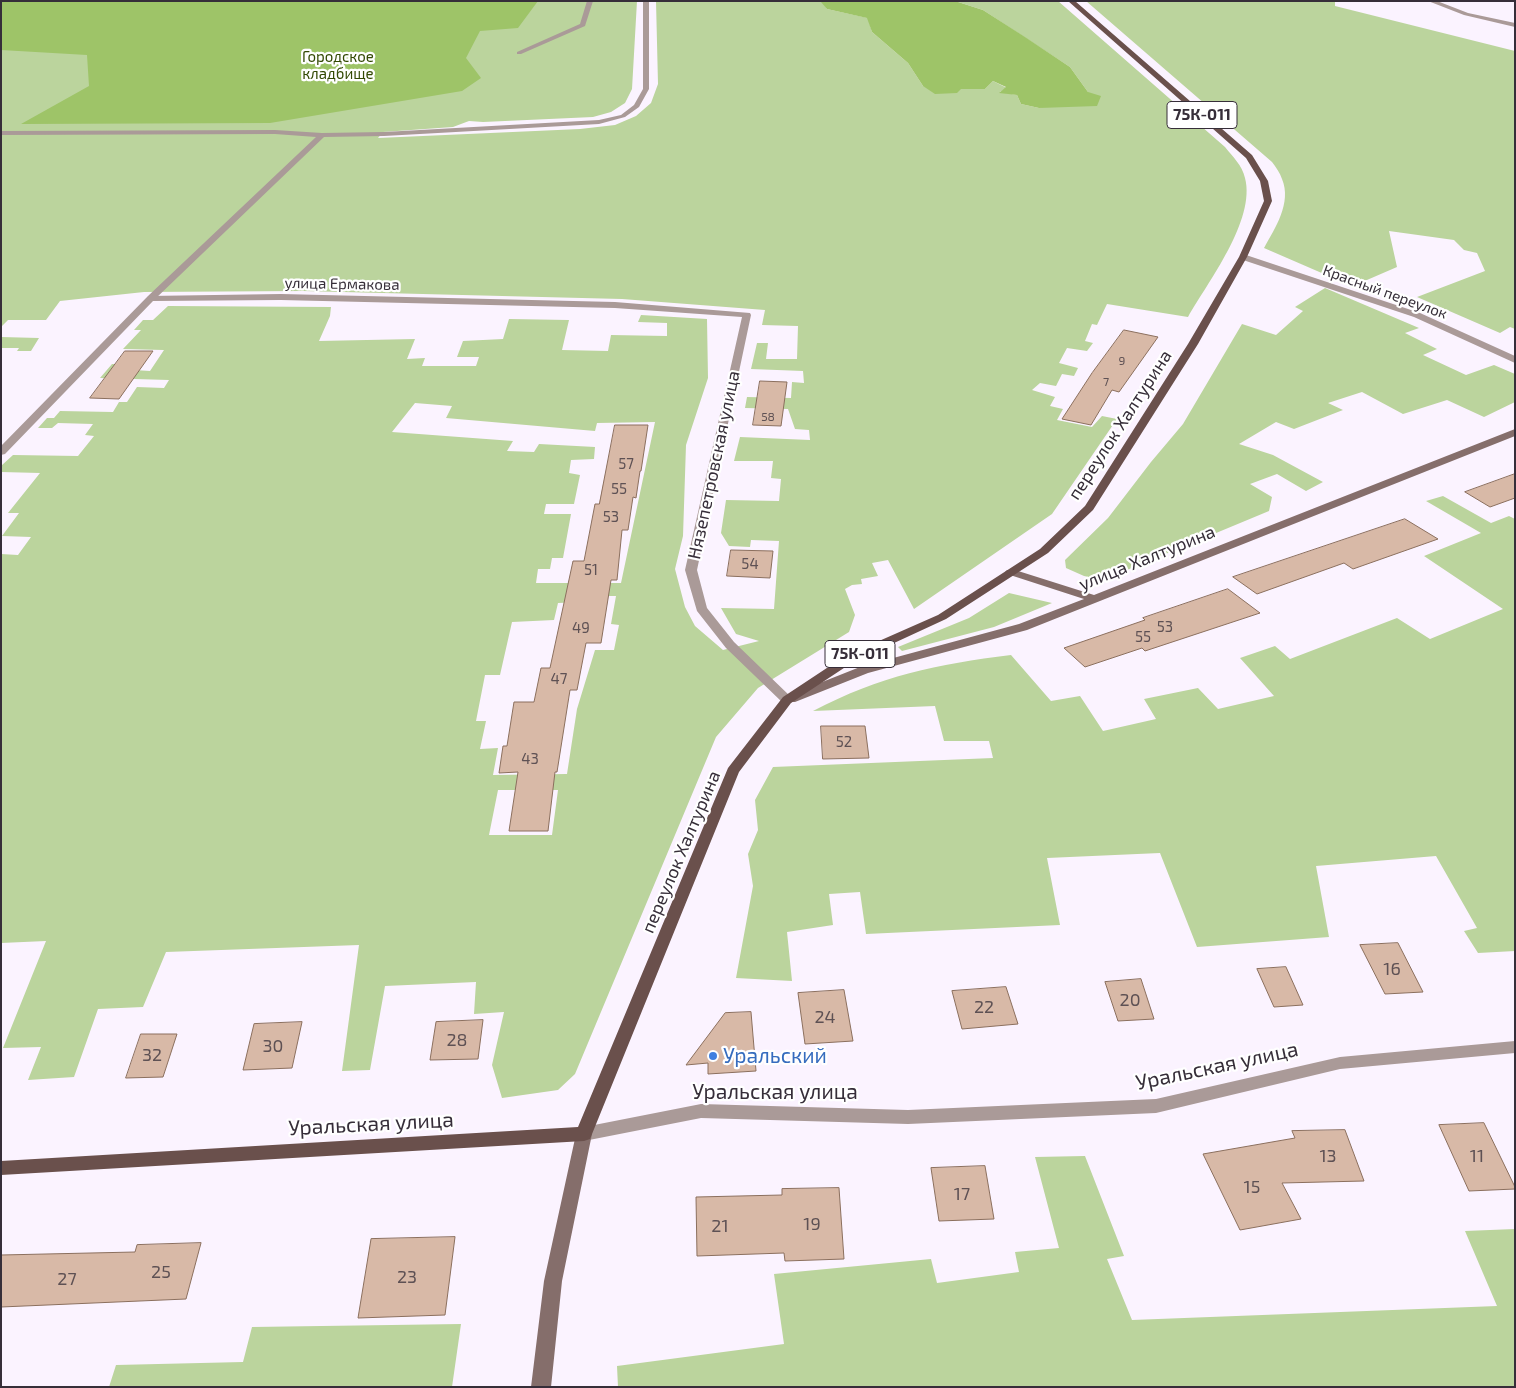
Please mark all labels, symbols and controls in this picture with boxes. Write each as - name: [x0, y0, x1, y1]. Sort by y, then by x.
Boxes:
- park label: Городское кладбище: [302, 48, 374, 83]
- road number: 75К-011: [1167, 102, 1237, 128]
- street label: Красный переулок: [1320, 261, 1450, 323]
- street label: улица Ермакова: [284, 274, 400, 294]
- street label: переулок Халтурина: [1064, 346, 1176, 504]
- house number: 9: [1119, 354, 1125, 368]
- street label: Нязепетровская улица: [683, 369, 745, 561]
- house number: 7: [1103, 375, 1109, 389]
- house number: 58: [761, 410, 775, 424]
- house number: 57: [618, 455, 634, 473]
- house number: 55: [611, 480, 627, 498]
- house number: 53: [603, 508, 619, 526]
- street label: улица Халтурина: [1076, 521, 1218, 595]
- house number: 54: [741, 555, 759, 573]
- house number: 51: [584, 561, 598, 579]
- house number: 53: [1157, 618, 1173, 636]
- house number: 49: [572, 619, 590, 637]
- house number: 55: [1135, 628, 1151, 646]
- road number: 75К-011: [825, 641, 895, 668]
- house number: 47: [551, 670, 567, 688]
- house number: 52: [836, 733, 852, 751]
- house number: 43: [521, 750, 539, 768]
- street label: переулок Халтурина: [637, 768, 725, 936]
- house number: 16: [1383, 958, 1401, 980]
- house number: 20: [1120, 989, 1140, 1011]
- house number: 22: [974, 996, 994, 1018]
- house number: 24: [814, 1006, 836, 1028]
- house number: 28: [446, 1029, 468, 1051]
- house number: 30: [263, 1035, 283, 1057]
- street label: Уральская улица: [1133, 1036, 1301, 1096]
- place label: Уральский: [723, 1043, 827, 1069]
- house number: 32: [142, 1044, 162, 1066]
- marker: Уральский: [707, 1050, 719, 1062]
- street label: Уральская улица: [692, 1079, 858, 1105]
- street label: Уральская улица: [288, 1107, 454, 1141]
- house number: 13: [1319, 1145, 1337, 1167]
- house number: 11: [1470, 1145, 1484, 1167]
- house number: 15: [1244, 1176, 1260, 1198]
- house number: 17: [954, 1183, 970, 1205]
- house number: 19: [803, 1213, 821, 1235]
- house number: 21: [711, 1215, 729, 1237]
- house number: 25: [151, 1261, 171, 1283]
- house number: 23: [397, 1266, 417, 1288]
- house number: 27: [57, 1268, 77, 1290]

